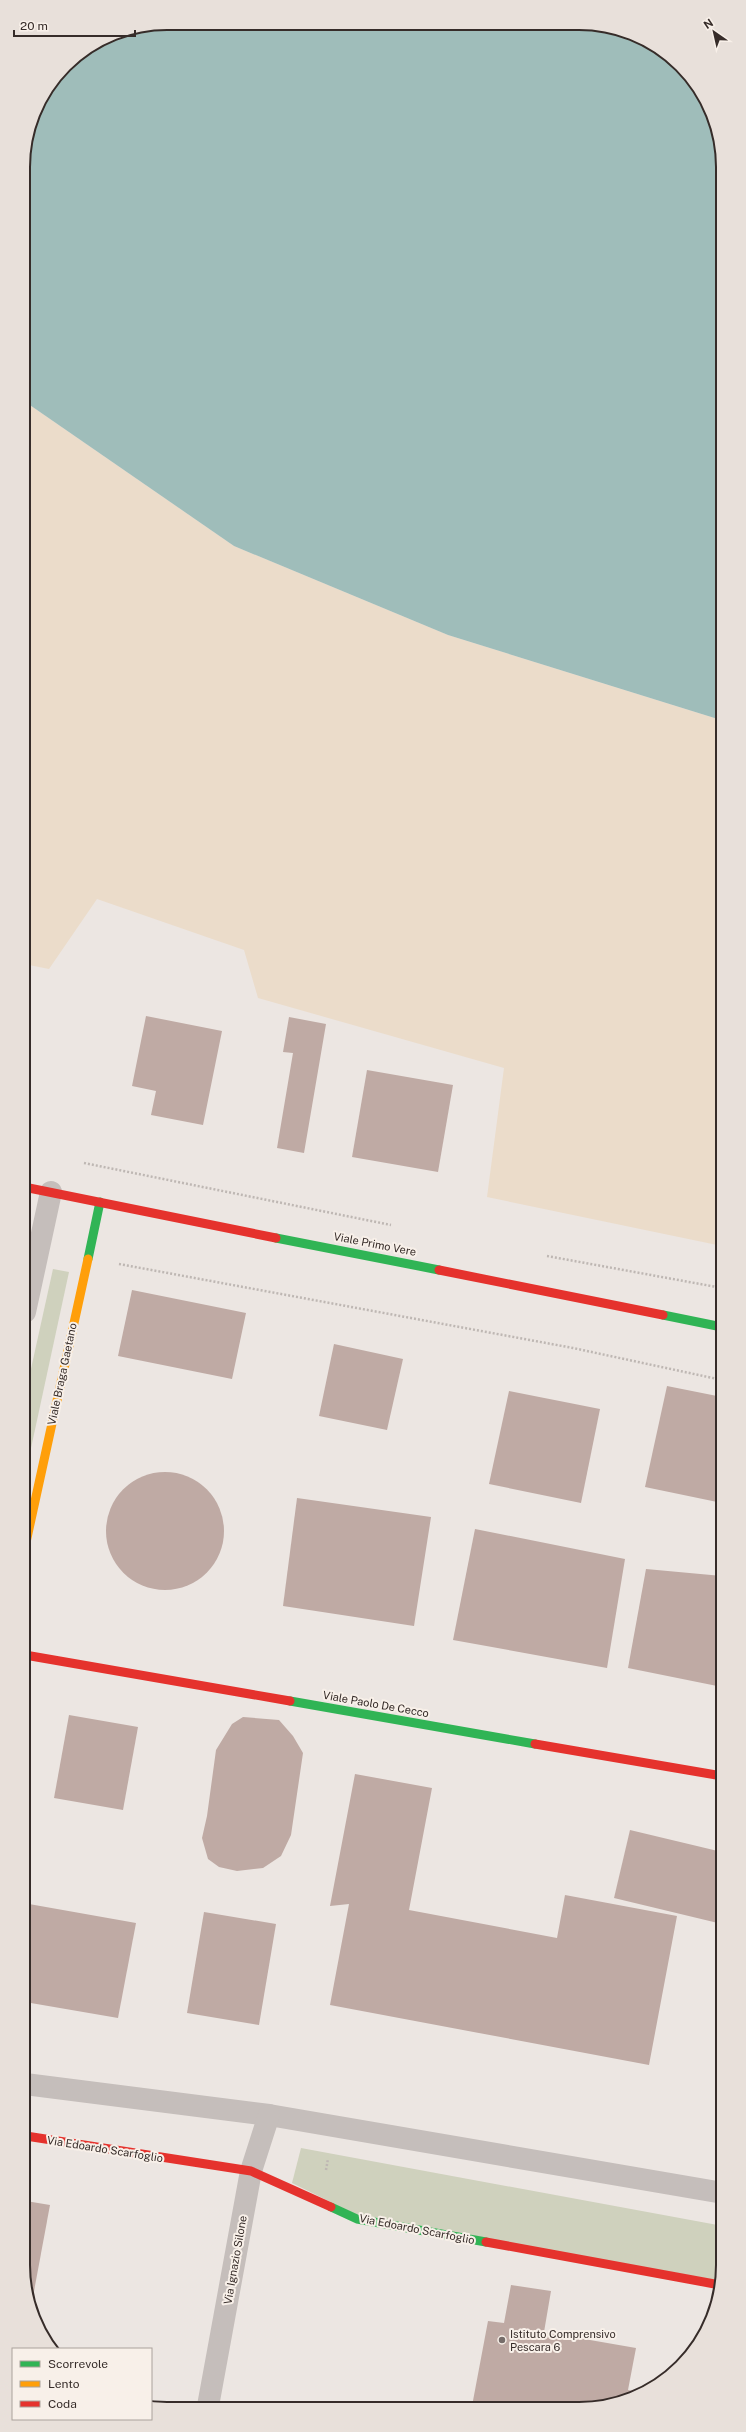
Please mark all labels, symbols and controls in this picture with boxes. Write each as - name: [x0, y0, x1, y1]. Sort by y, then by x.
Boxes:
- scale bar: [14, 12, 135, 38]
- north arrow: [694, 12, 734, 52]
- text: N: [701, 16, 715, 31]
- text: 20 m: [20, 19, 48, 33]
- street label: Viale Primo Vere: [333, 1230, 417, 1258]
- street label: Viale Braga Gaetano: [45, 1322, 79, 1426]
- street label: Viale Paolo De Cecco: [322, 1689, 430, 1719]
- street label: Via Edoardo Scarfoglio: [46, 2134, 164, 2164]
- street label: Via Edoardo Scarfoglio: [358, 2212, 476, 2246]
- street label: Via Ignazio Silone: [221, 2215, 249, 2305]
- place label: Istituto Comprensivo Pescara 6: [510, 2328, 616, 2353]
- marker: Istituto Comprensivo Pescara 6: [497, 2335, 507, 2345]
- legend: [12, 2348, 152, 2420]
- text: Scorrevole: [48, 2357, 108, 2371]
- text: Lento: [48, 2377, 80, 2391]
- text: Coda: [48, 2397, 77, 2411]

